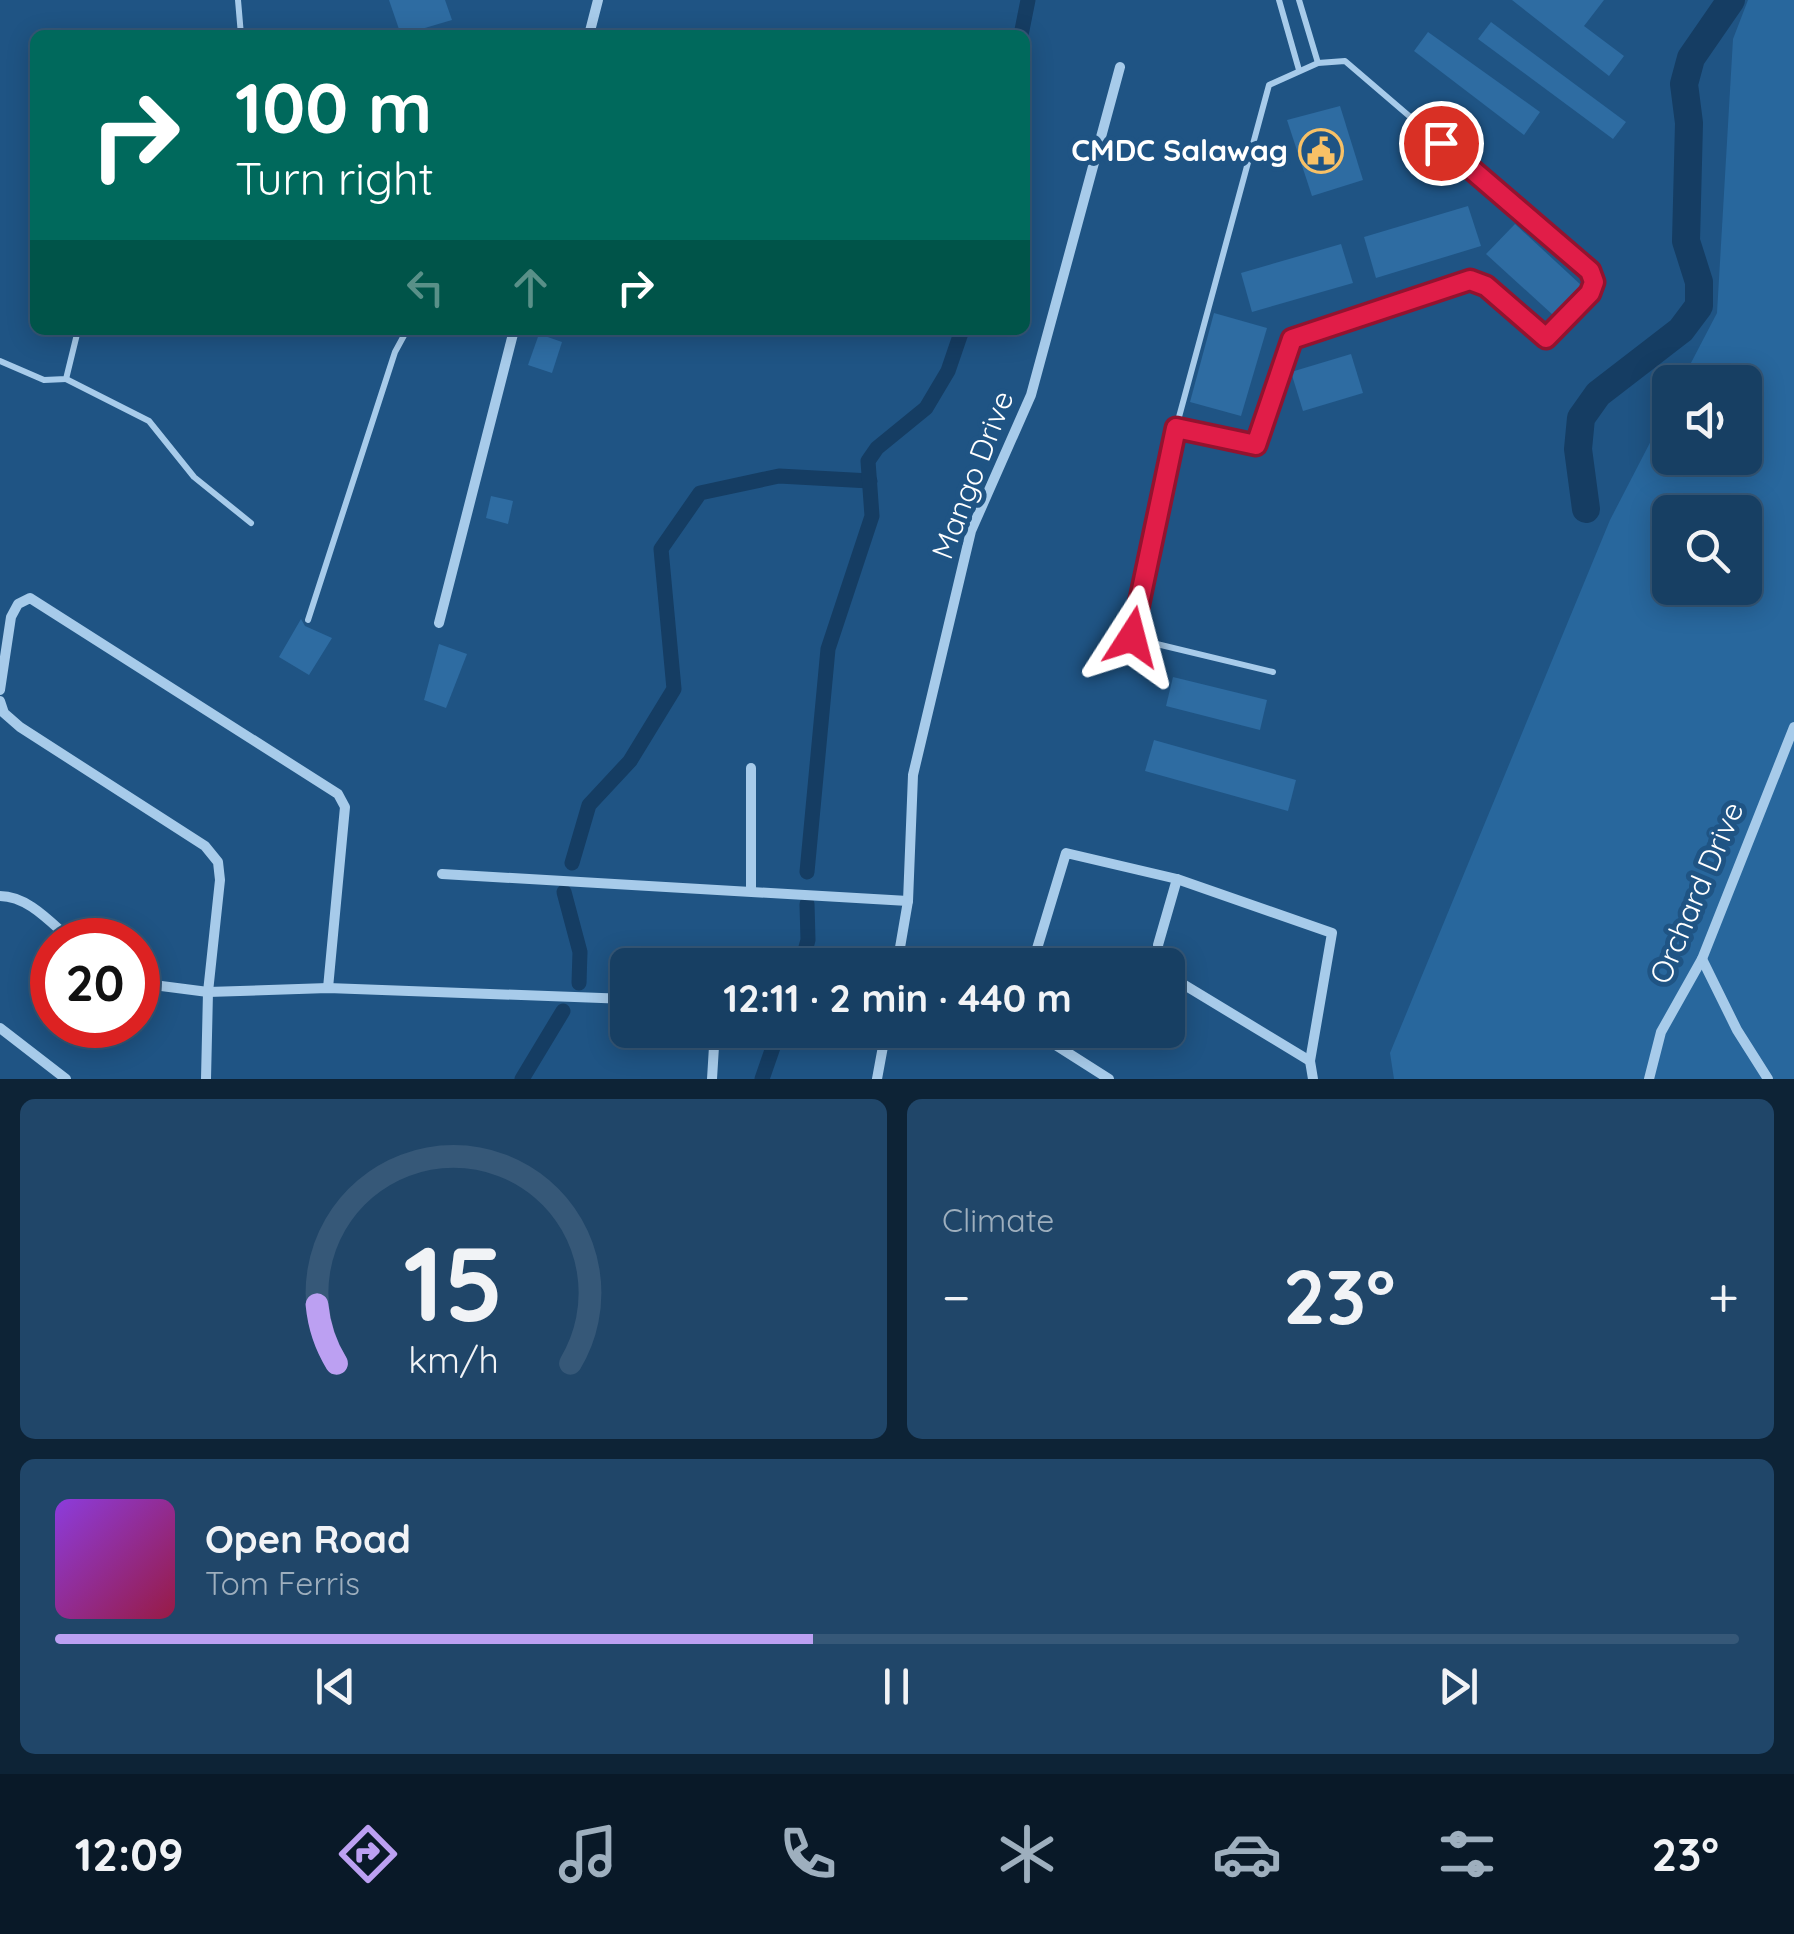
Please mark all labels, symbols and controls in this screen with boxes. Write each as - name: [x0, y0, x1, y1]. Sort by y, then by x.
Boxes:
- text: 100 m: [235, 63, 432, 151]
- icon: right: [70, 70, 200, 200]
- pin: [1399, 101, 1484, 186]
- icon: arrive: [1414, 116, 1469, 171]
- public building icon: CMDC Salawag: [1298, 128, 1344, 174]
- place label: CMDC Salawag: [1071, 131, 1288, 169]
- text: Turn right: [235, 150, 434, 206]
- icon: left: [398, 260, 453, 315]
- icon: ahead: [503, 260, 558, 315]
- icon: right: [608, 260, 663, 315]
- map controls: [1652, 365, 1762, 605]
- button: sound: [1652, 365, 1762, 475]
- street label: Mango Drive: [923, 385, 1022, 564]
- button: search: [1652, 495, 1762, 605]
- position arrow: [1080, 585, 1184, 689]
- street label: Orchard Drive: [1641, 796, 1751, 989]
- speed limit sign: 20: [30, 918, 160, 1048]
- text: 12:11 · 2 min · 440 m: [723, 974, 1072, 1022]
- text: Climate: [942, 1200, 1054, 1240]
- text: 15: [403, 1217, 504, 1347]
- text: 23°: [1283, 1249, 1396, 1343]
- text: −: [942, 1262, 971, 1331]
- text: +: [1708, 1262, 1739, 1331]
- text: km/h: [408, 1337, 499, 1382]
- text: Open Road: [205, 1515, 411, 1563]
- text: Tom Ferris: [205, 1563, 360, 1603]
- icon: previous: [308, 1659, 363, 1714]
- icon: pause: [869, 1659, 924, 1714]
- icon: next: [1431, 1659, 1486, 1714]
- icon: directions: [333, 1819, 403, 1889]
- icon: music: [553, 1819, 623, 1889]
- icon: phone: [773, 1819, 843, 1889]
- icon: climate: [992, 1819, 1062, 1889]
- icon: car: [1212, 1819, 1282, 1889]
- icon: filters: [1432, 1819, 1502, 1889]
- text: 12:09: [75, 1826, 183, 1882]
- text: 23°: [1652, 1826, 1719, 1882]

